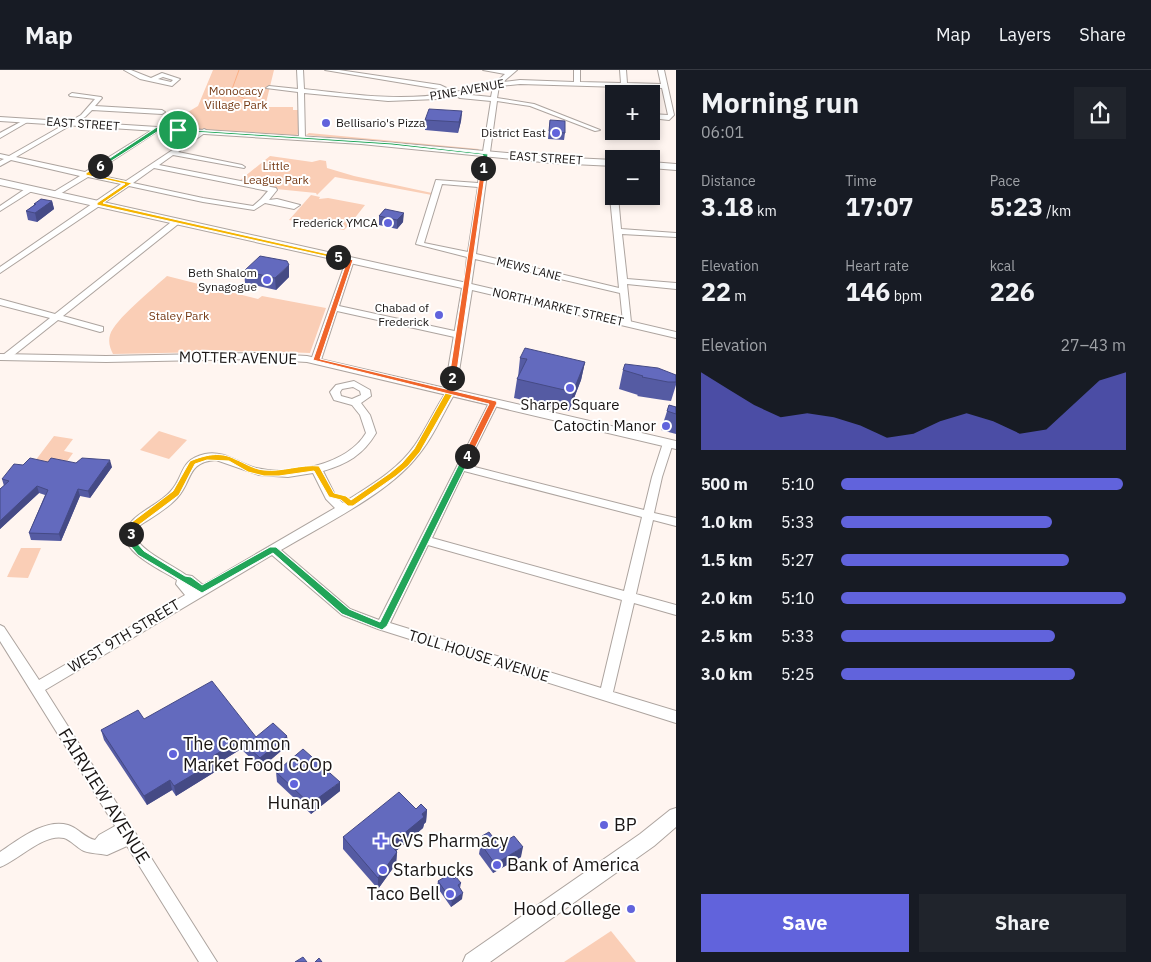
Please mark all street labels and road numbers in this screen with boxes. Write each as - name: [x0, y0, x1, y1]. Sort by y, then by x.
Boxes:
- street label: PINE AVENUE: [428, 76, 505, 103]
- street label: EAST STREET: [46, 113, 120, 134]
- street label: EAST STREET: [509, 147, 583, 168]
- street label: MEWS LANE: [495, 253, 563, 284]
- street label: NORTH MARKET STREET: [491, 284, 625, 329]
- street label: MOTTER AVENUE: [179, 347, 297, 368]
- street label: WEST 9TH STREET: [64, 594, 184, 676]
- street label: TOLL HOUSE AVENUE: [406, 625, 552, 686]
- street label: FAIRVIEW AVENUE: [53, 724, 155, 868]

